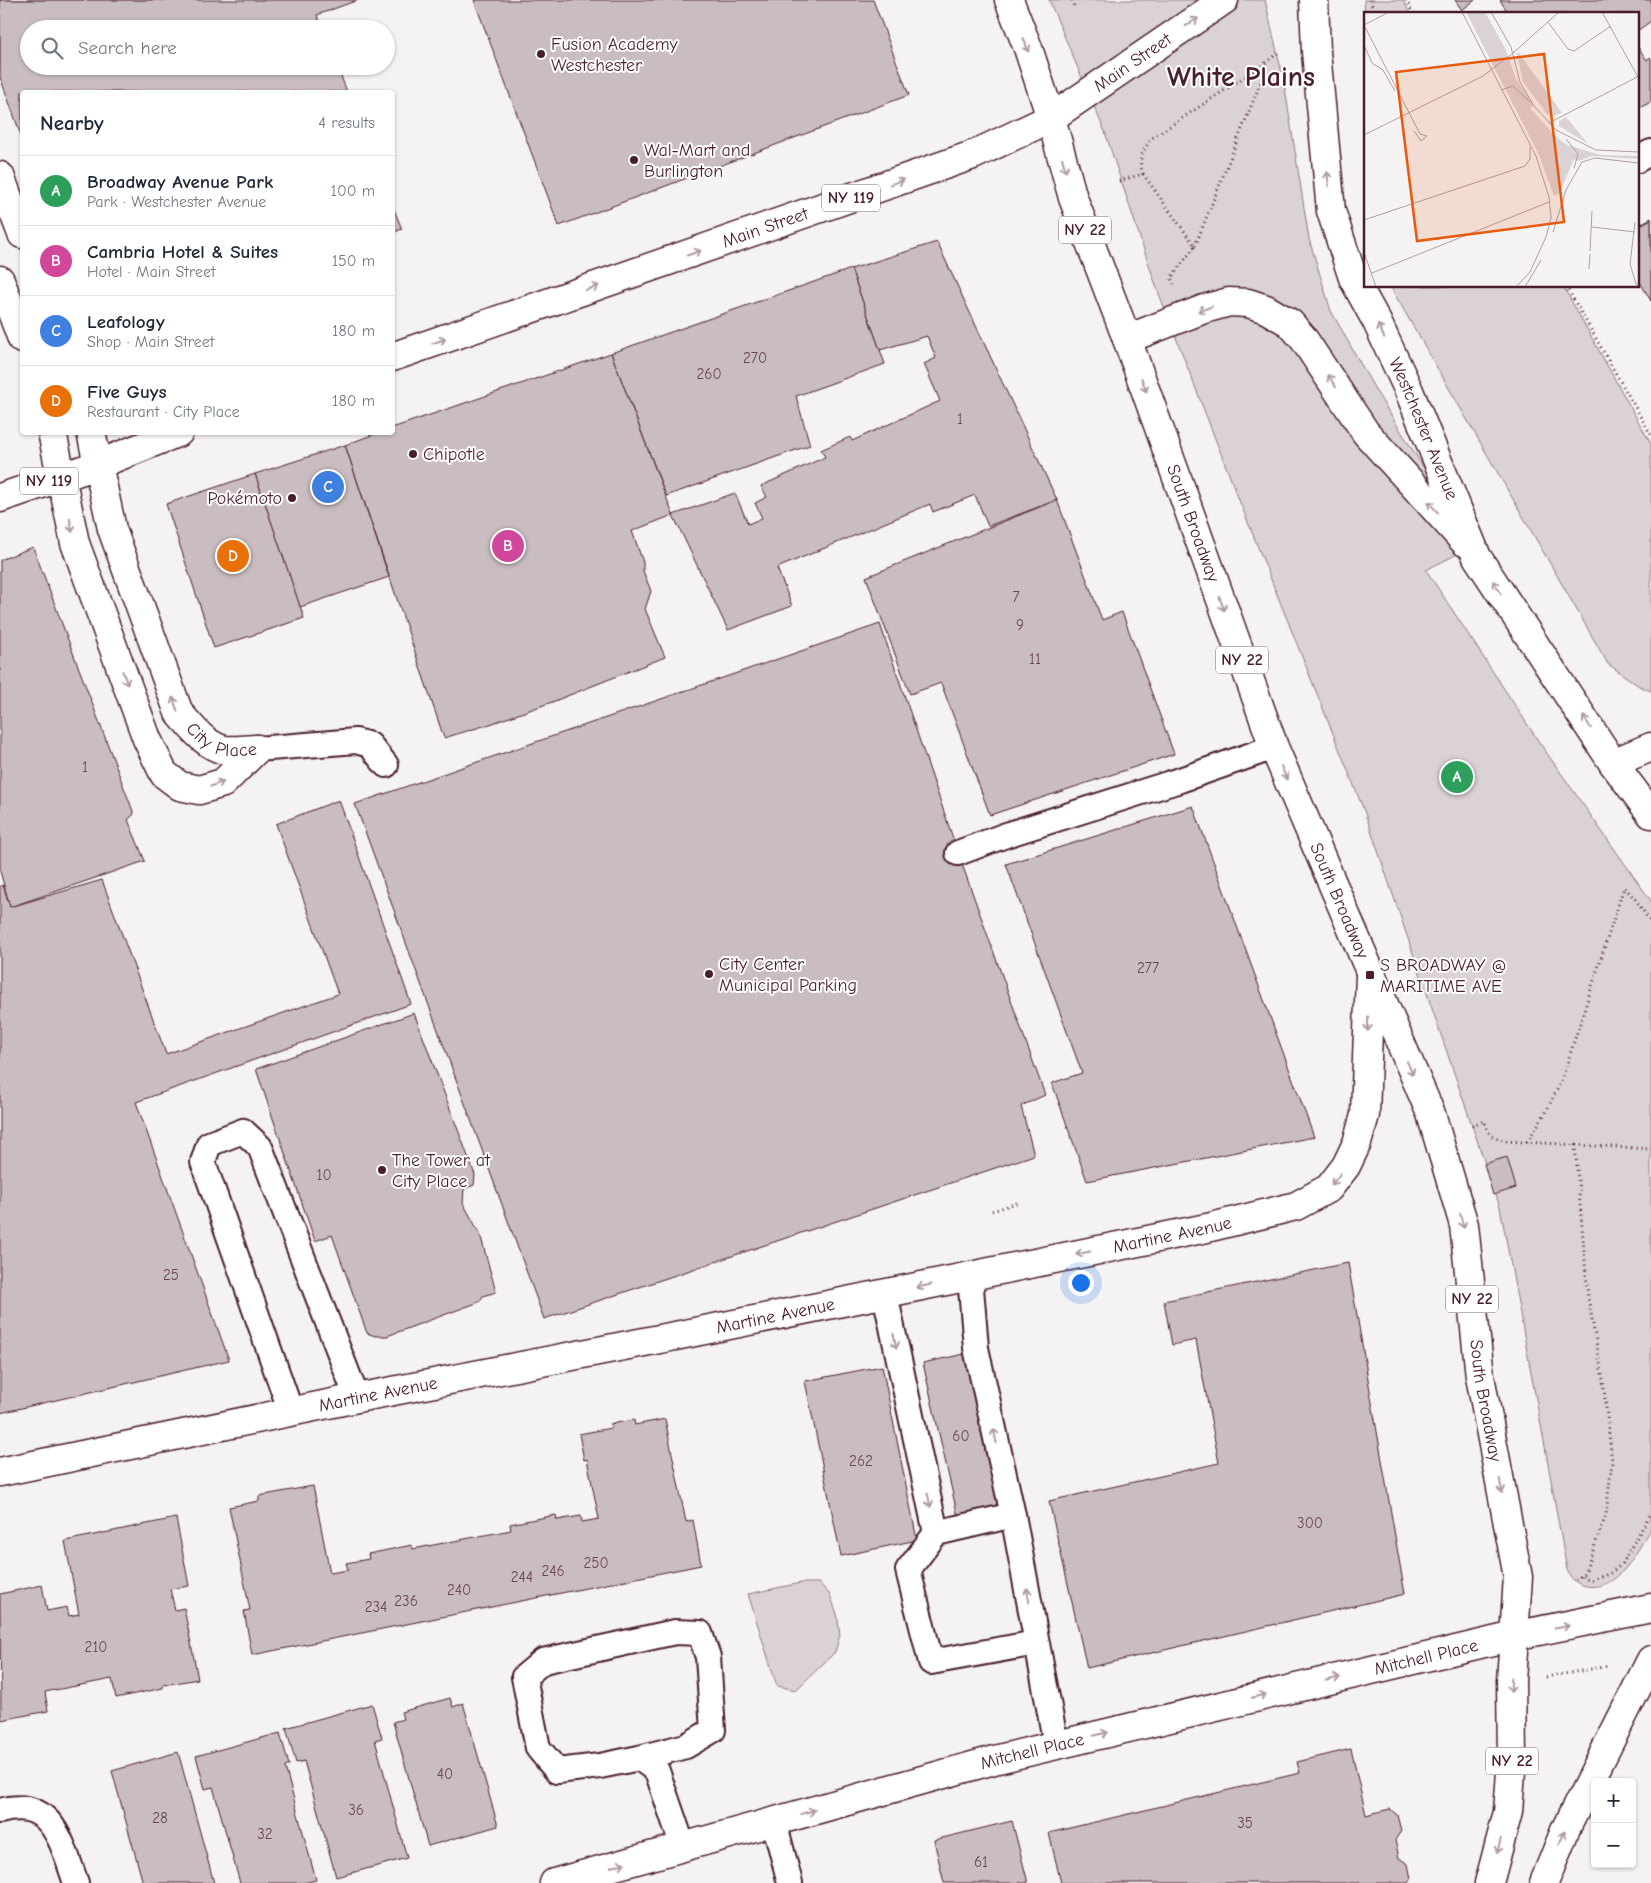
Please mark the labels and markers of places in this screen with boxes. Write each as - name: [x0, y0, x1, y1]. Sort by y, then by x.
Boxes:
- place label: Fusion Academy Westchester: [551, 34, 679, 76]
- marker: Fusion Academy Westchester: [535, 48, 547, 60]
- place label: Wal-Mart and Burlington: [644, 140, 750, 182]
- marker: Wal-Mart and Burlington: [628, 154, 640, 166]
- place label: Chipotle: [423, 444, 485, 465]
- marker: Chipotle: [407, 448, 419, 460]
- pin: C: [312, 468, 344, 506]
- place label: Pokémoto: [207, 488, 282, 509]
- marker: Pokémoto: [286, 492, 298, 504]
- pin: B: [492, 527, 524, 565]
- pin: D: [217, 537, 249, 575]
- pin: A: [1441, 758, 1473, 796]
- place label: City Center Municipal Parking: [719, 954, 857, 996]
- place label: S BROADWAY @ MARITIME AVE: [1380, 955, 1507, 997]
- marker: City Center Municipal Parking: [703, 968, 715, 980]
- marker: S BROADWAY @ MARITIME AVE: [1364, 969, 1376, 981]
- place label: The Tower at City Place: [392, 1150, 491, 1192]
- marker: The Tower at City Place: [376, 1164, 388, 1176]

